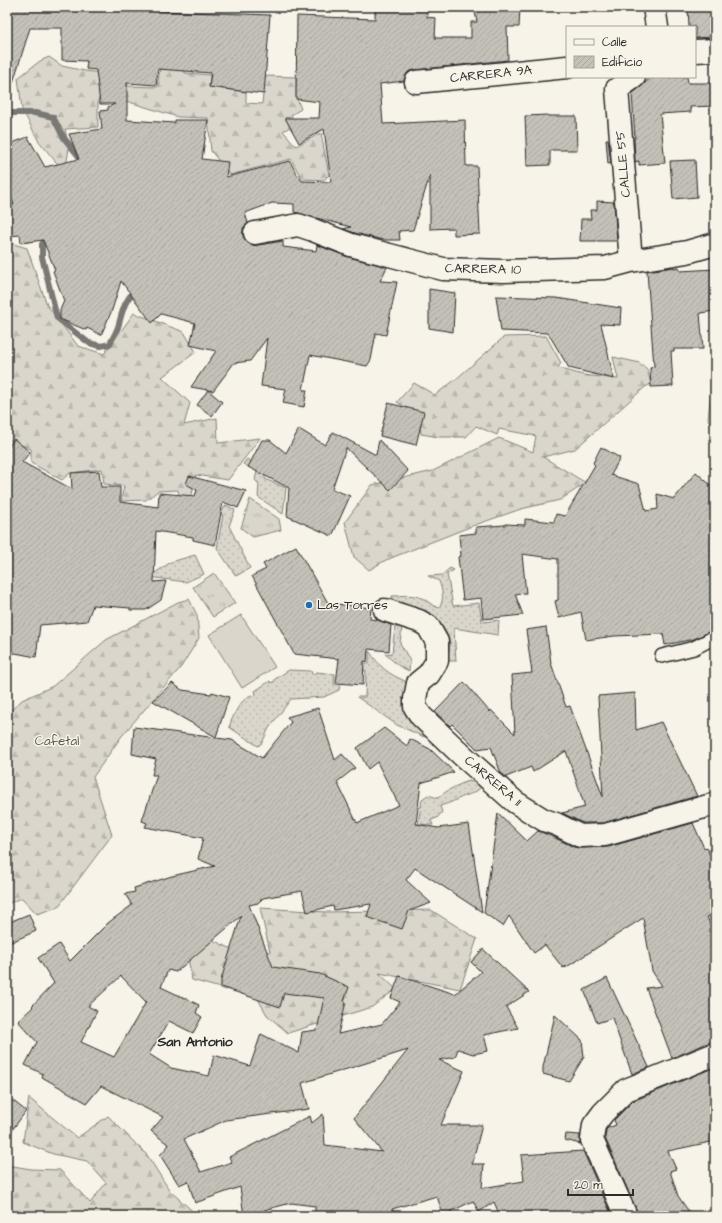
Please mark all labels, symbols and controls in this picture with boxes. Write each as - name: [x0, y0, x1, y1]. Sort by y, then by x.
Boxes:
- legend: [566, 26, 696, 78]
- text: Calle: [602, 34, 627, 51]
- text: Edificio: [602, 54, 642, 71]
- street label: CARRERA 9A: [449, 61, 534, 87]
- street label: CALLE 55: [611, 130, 635, 198]
- street label: CARRERA 10: [445, 259, 521, 279]
- place label: Las Torres: [317, 596, 388, 614]
- marker: Las Torres: [304, 600, 314, 610]
- park label: Cafetal: [35, 732, 79, 750]
- street label: CARRERA 11: [460, 752, 526, 811]
- district label: San Antonio: [156, 1032, 233, 1052]
- scale bar: [568, 1171, 633, 1197]
- text: 20 m: [574, 1177, 603, 1194]

